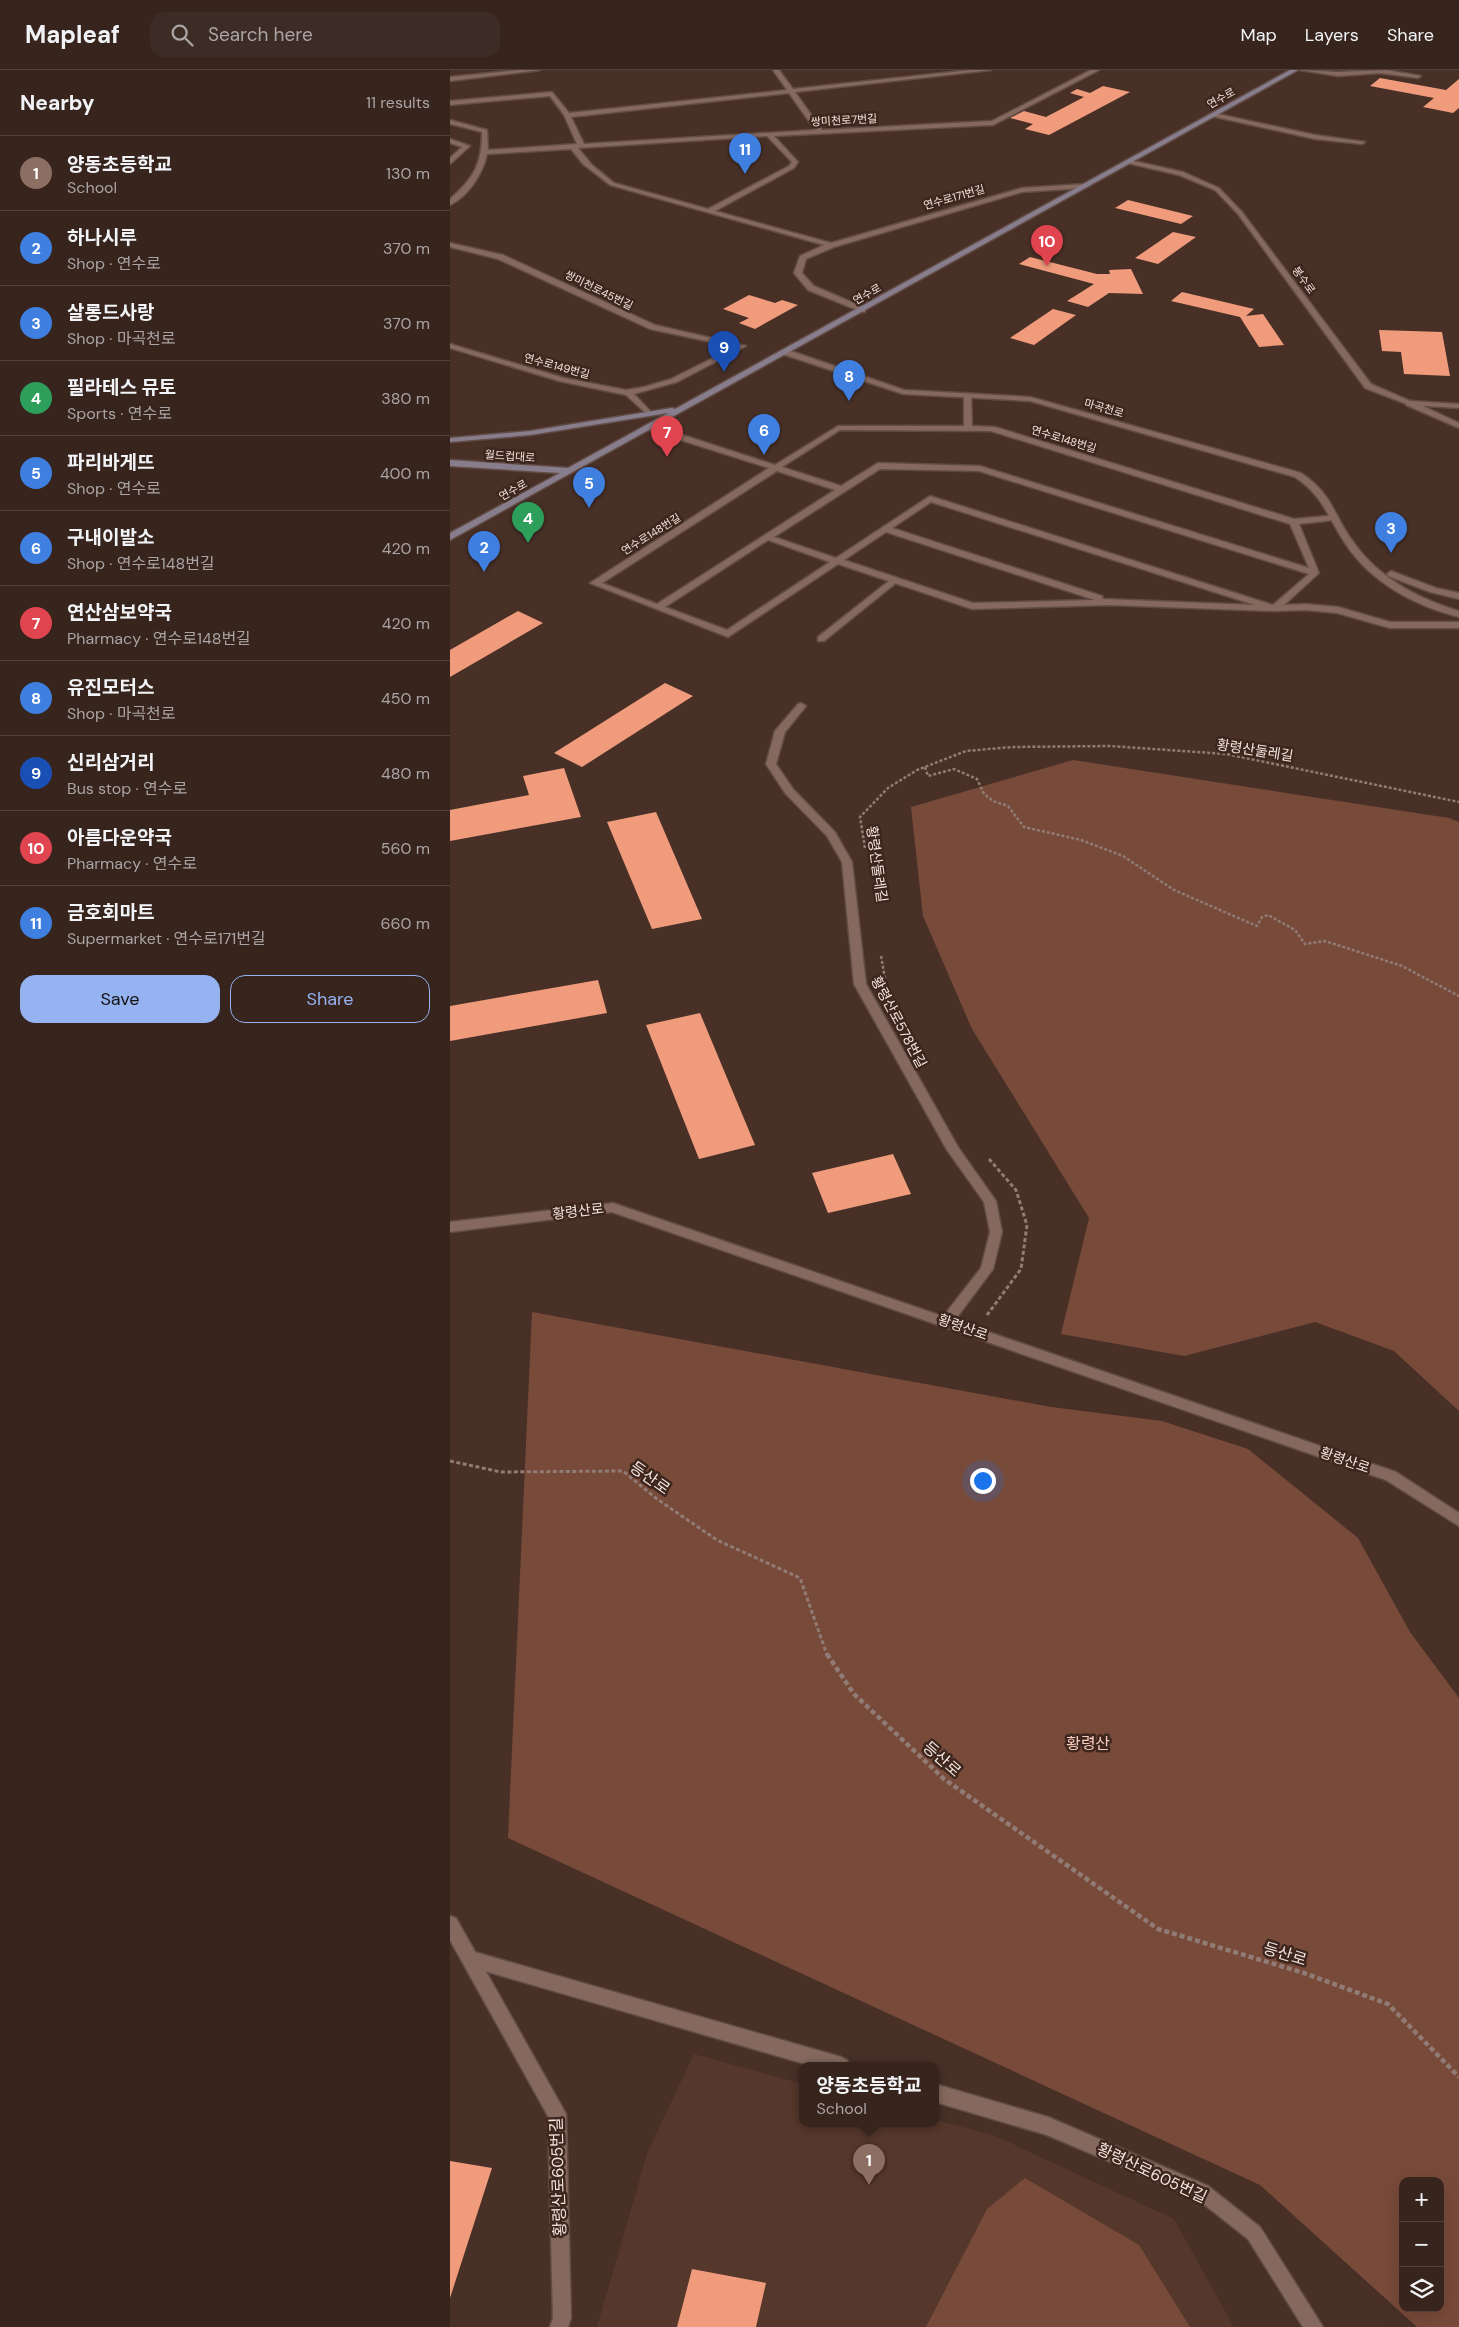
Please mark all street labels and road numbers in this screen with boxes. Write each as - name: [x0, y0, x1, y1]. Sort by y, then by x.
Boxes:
- street label: 연수로: [1204, 85, 1238, 111]
- street label: 쌍미천로7번길: [810, 111, 878, 129]
- street label: 연수로171번길: [922, 182, 986, 212]
- street label: 봉수로: [1289, 264, 1319, 296]
- street label: 쌍미천로45번길: [563, 267, 635, 313]
- street label: 연수로: [850, 281, 884, 307]
- street label: 연수로149번길: [523, 350, 591, 382]
- street label: 마곡천로: [1083, 396, 1125, 420]
- street label: 연수로148번길: [1030, 422, 1098, 456]
- street label: 월드컵대로: [484, 447, 536, 465]
- street label: 연수로: [496, 477, 530, 503]
- street label: 연수로148번길: [619, 510, 683, 558]
- street label: 황령산둘레길: [1215, 735, 1295, 765]
- street label: 황령산둘레길: [863, 824, 891, 904]
- street label: 황령산로578번길: [867, 973, 931, 1071]
- street label: 황령산로: [551, 1199, 605, 1223]
- street label: 황령산로: [936, 1310, 990, 1344]
- street label: 황령산로: [1318, 1443, 1372, 1477]
- street label: 등산로: [626, 1457, 674, 1499]
- street label: 등산로: [918, 1737, 966, 1782]
- street label: 등산로: [1261, 1938, 1309, 1971]
- street label: 황령산로605번길: [545, 2117, 571, 2237]
- street label: 황령산로605번길: [1094, 2138, 1210, 2208]

